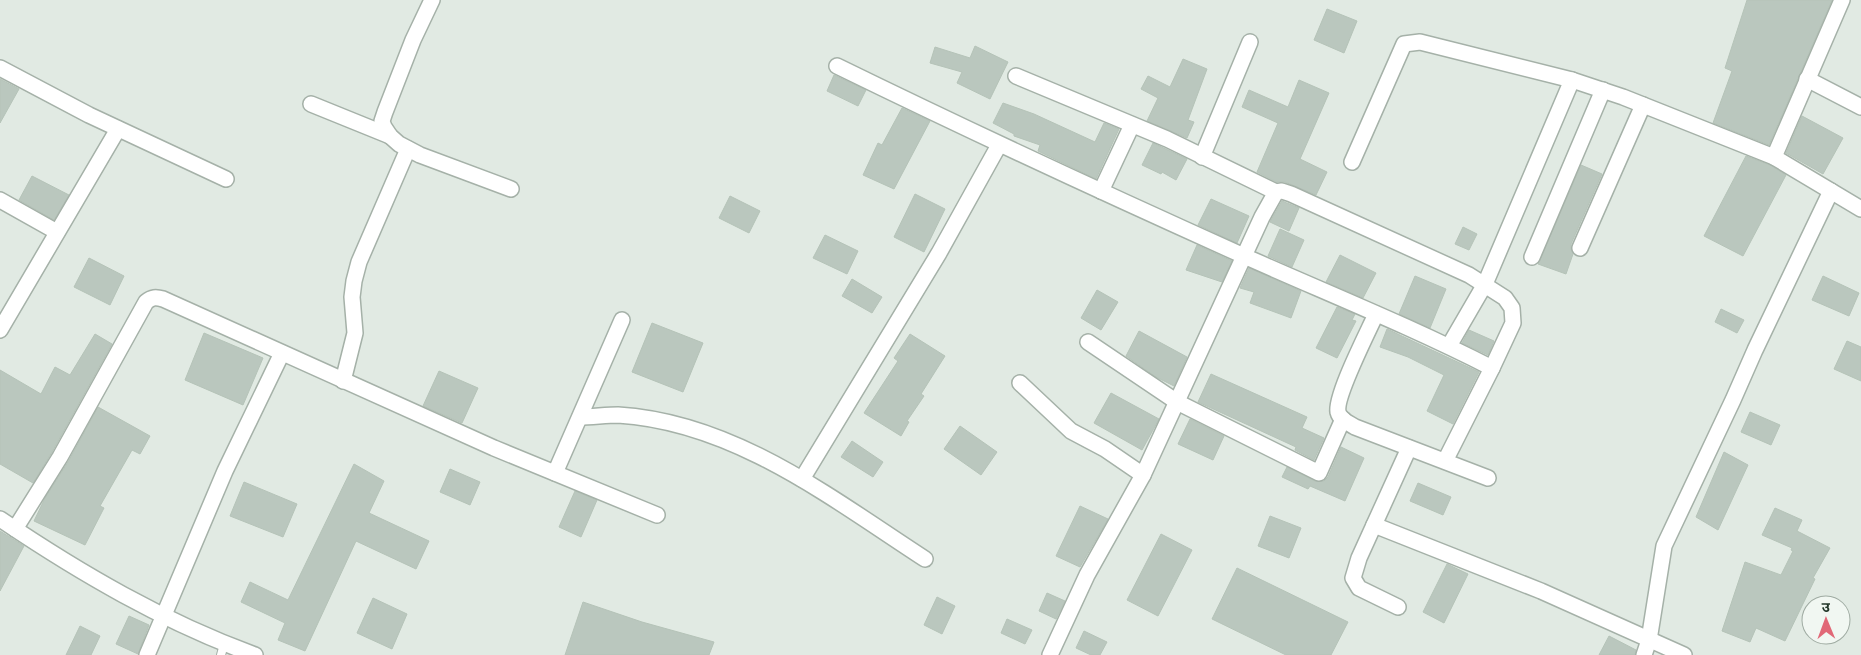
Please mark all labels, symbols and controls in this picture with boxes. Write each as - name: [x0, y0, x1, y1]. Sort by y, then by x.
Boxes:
- north arrow: [1801, 595, 1851, 645]
- text: उ: [1822, 598, 1831, 616]

